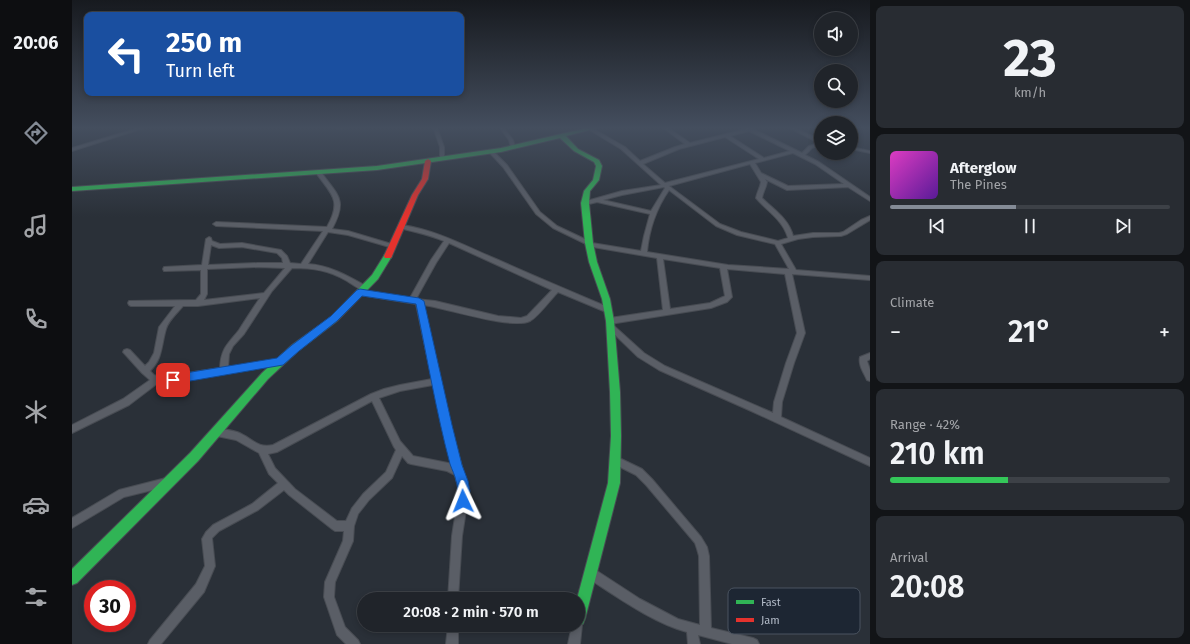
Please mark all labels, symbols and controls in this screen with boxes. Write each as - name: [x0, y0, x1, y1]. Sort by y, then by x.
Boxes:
- map controls: [814, 12, 858, 160]
- button: sound: [814, 12, 858, 56]
- text: 250 m: [166, 26, 242, 59]
- text: 23: [1003, 27, 1057, 90]
- icon: left: [100, 28, 152, 80]
- text: 20:06: [14, 32, 58, 54]
- text: Turn left: [166, 60, 235, 82]
- button: search: [814, 64, 858, 108]
- text: km/h: [1014, 85, 1046, 100]
- button: layers: [814, 116, 858, 160]
- icon: directions: [22, 119, 50, 147]
- text: Afterglow: [950, 159, 1016, 177]
- text: The Pines: [950, 177, 1007, 192]
- icon: music: [22, 212, 50, 240]
- icon: previous: [926, 215, 948, 237]
- icon: pause: [1019, 215, 1041, 237]
- icon: next: [1112, 215, 1134, 237]
- text: Climate: [890, 295, 934, 310]
- icon: phone: [22, 305, 50, 333]
- text: 21°: [1008, 314, 1052, 350]
- text: −: [890, 319, 901, 346]
- text: +: [1159, 319, 1170, 346]
- pin: [156, 363, 190, 397]
- icon: arrive: [162, 369, 184, 391]
- icon: climate: [22, 398, 50, 426]
- text: Range · 42%: [890, 417, 960, 432]
- text: 210 km: [890, 436, 985, 472]
- position arrow: [442, 480, 484, 522]
- icon: car: [22, 491, 50, 519]
- text: Arrival: [890, 550, 928, 565]
- text: 20:08: [890, 569, 965, 605]
- speed limit sign: 30: [84, 580, 136, 632]
- icon: filters: [22, 583, 50, 611]
- legend: [728, 588, 860, 634]
- text: Fast: [761, 596, 781, 609]
- text: 20:08 · 2 min · 570 m: [403, 603, 539, 621]
- text: Jam: [761, 614, 780, 627]

